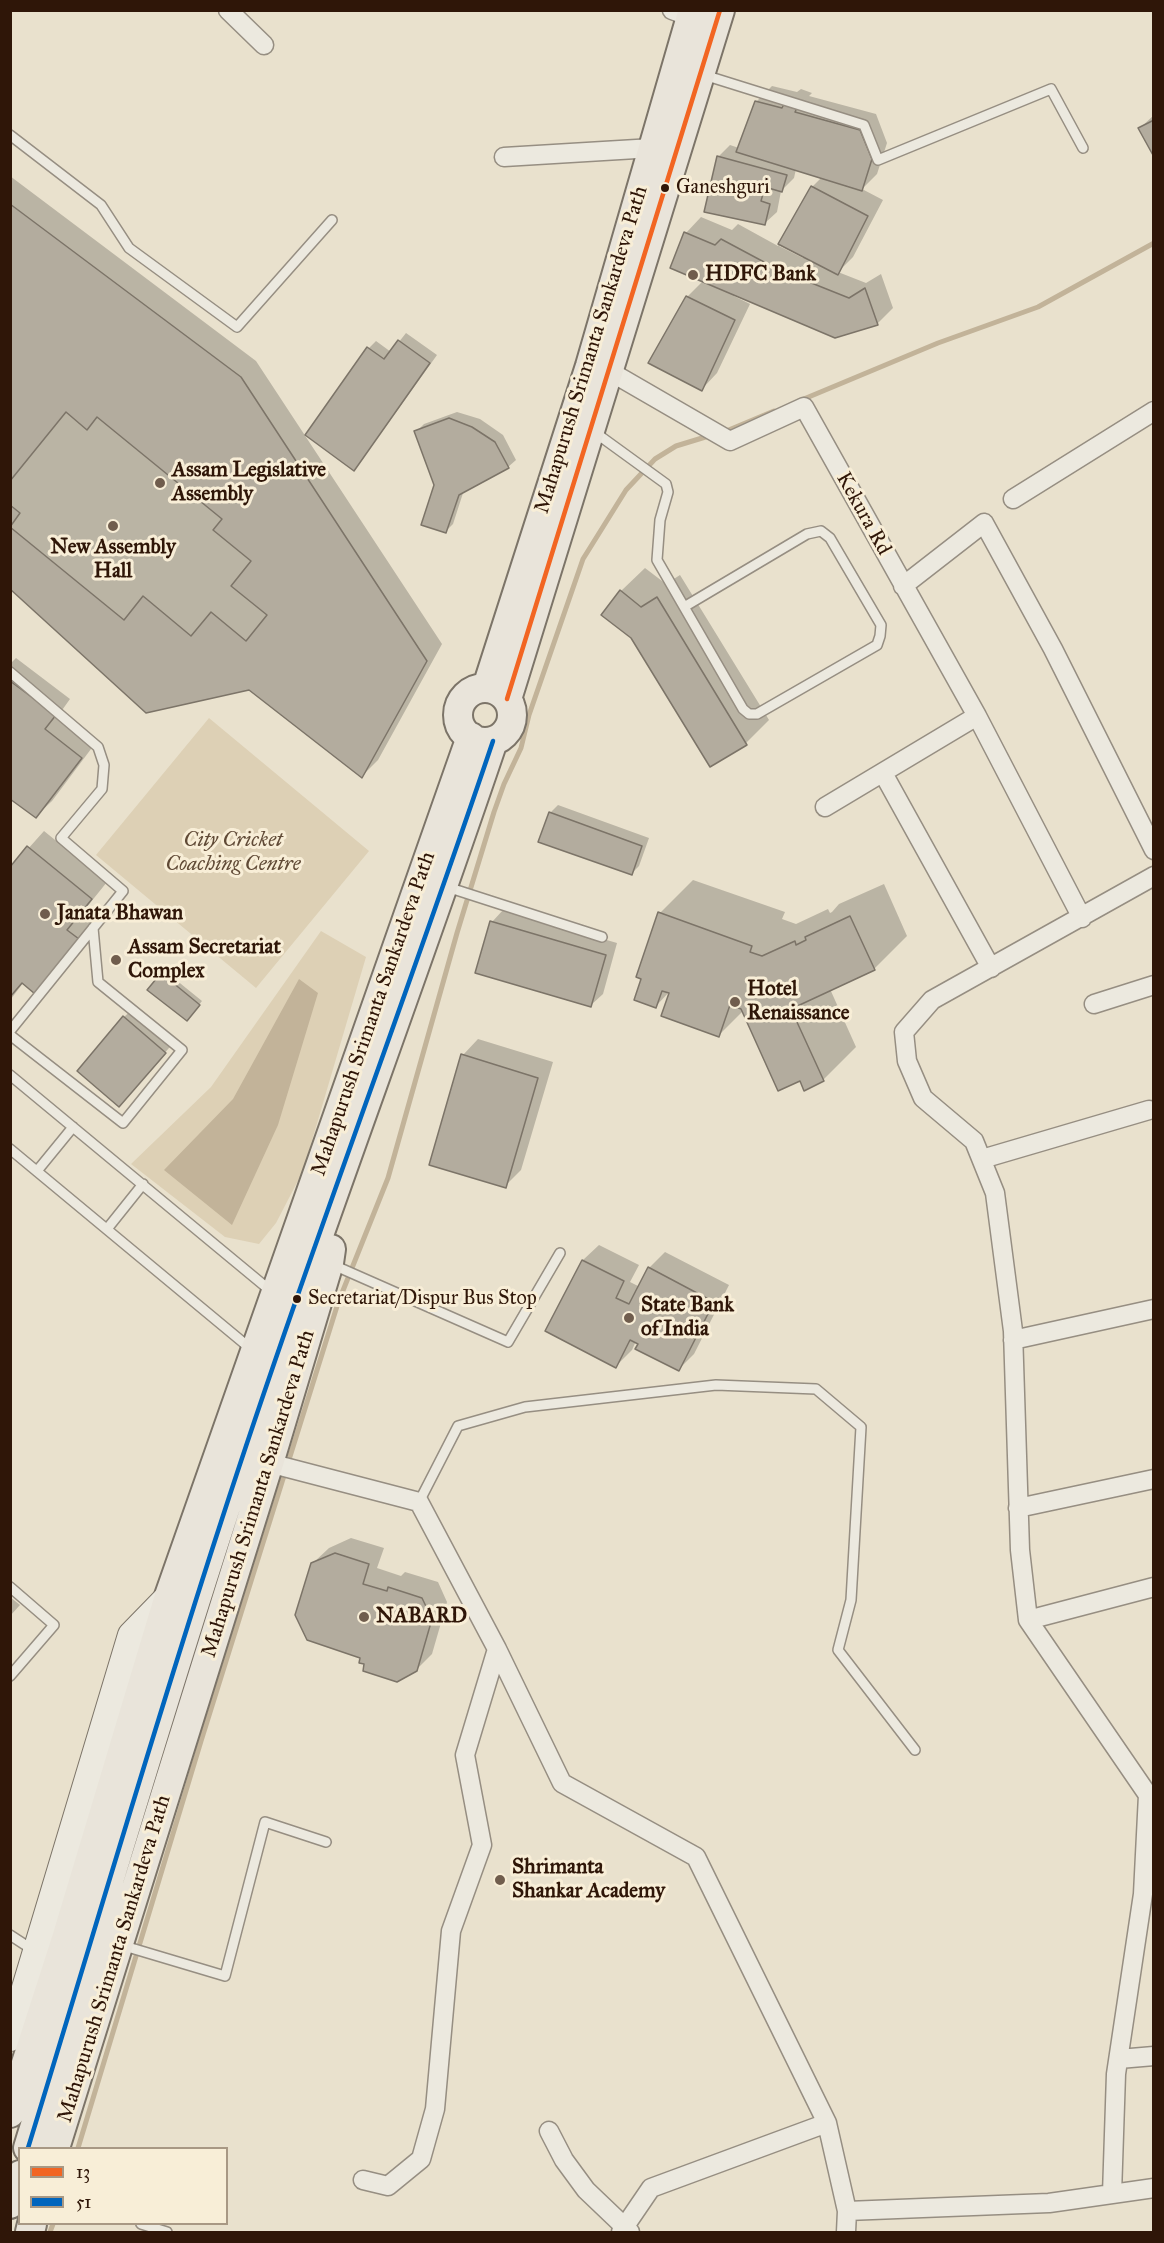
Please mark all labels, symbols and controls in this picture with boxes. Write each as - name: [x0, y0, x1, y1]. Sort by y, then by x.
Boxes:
- place label: Ganeshguri: [676, 176, 770, 200]
- marker: Ganeshguri: [659, 182, 671, 194]
- street label: Mahapurush Srimanta Sankardeva Path: [530, 183, 654, 517]
- place label: HDFC Bank: [705, 262, 816, 288]
- marker: HDFC Bank: [686, 268, 700, 282]
- place label: Assam Legislative Assembly: [172, 458, 326, 508]
- street label: Kekura Rd: [830, 468, 896, 560]
- marker: Assam Legislative Assembly: [153, 476, 167, 490]
- marker: New Assembly Hall: [106, 519, 120, 533]
- place label: New Assembly Hall: [50, 535, 176, 585]
- park label: City Cricket Coaching Centre: [165, 828, 301, 878]
- street label: Mahapurush Srimanta Sankardeva Path: [307, 849, 441, 1179]
- place label: Janata Bhawan: [57, 901, 183, 927]
- marker: Janata Bhawan: [38, 907, 52, 921]
- place label: Assam Secretariat Complex: [128, 935, 281, 985]
- marker: Assam Secretariat Complex: [109, 953, 123, 967]
- place label: Hotel Renaissance: [747, 977, 850, 1027]
- marker: Hotel Renaissance: [728, 995, 742, 1009]
- place label: Secretariat/Dispur Bus Stop: [308, 1287, 537, 1311]
- marker: Secretariat/Dispur Bus Stop: [291, 1293, 303, 1305]
- place label: State Bank of India: [641, 1293, 734, 1343]
- marker: State Bank of India: [622, 1311, 636, 1325]
- street label: Mahapurush Srimanta Sankardeva Path: [197, 1327, 321, 1661]
- place label: NABARD: [376, 1604, 467, 1630]
- marker: NABARD: [357, 1610, 371, 1624]
- street label: Mahapurush Srimanta Sankardeva Path: [53, 1792, 177, 2126]
- place label: Shrimanta Shankar Academy: [512, 1855, 665, 1905]
- marker: Shrimanta Shankar Academy: [493, 1873, 507, 1887]
- legend: [18, 2147, 228, 2225]
- text: 13: [76, 2161, 90, 2183]
- text: 51: [76, 2191, 91, 2213]

